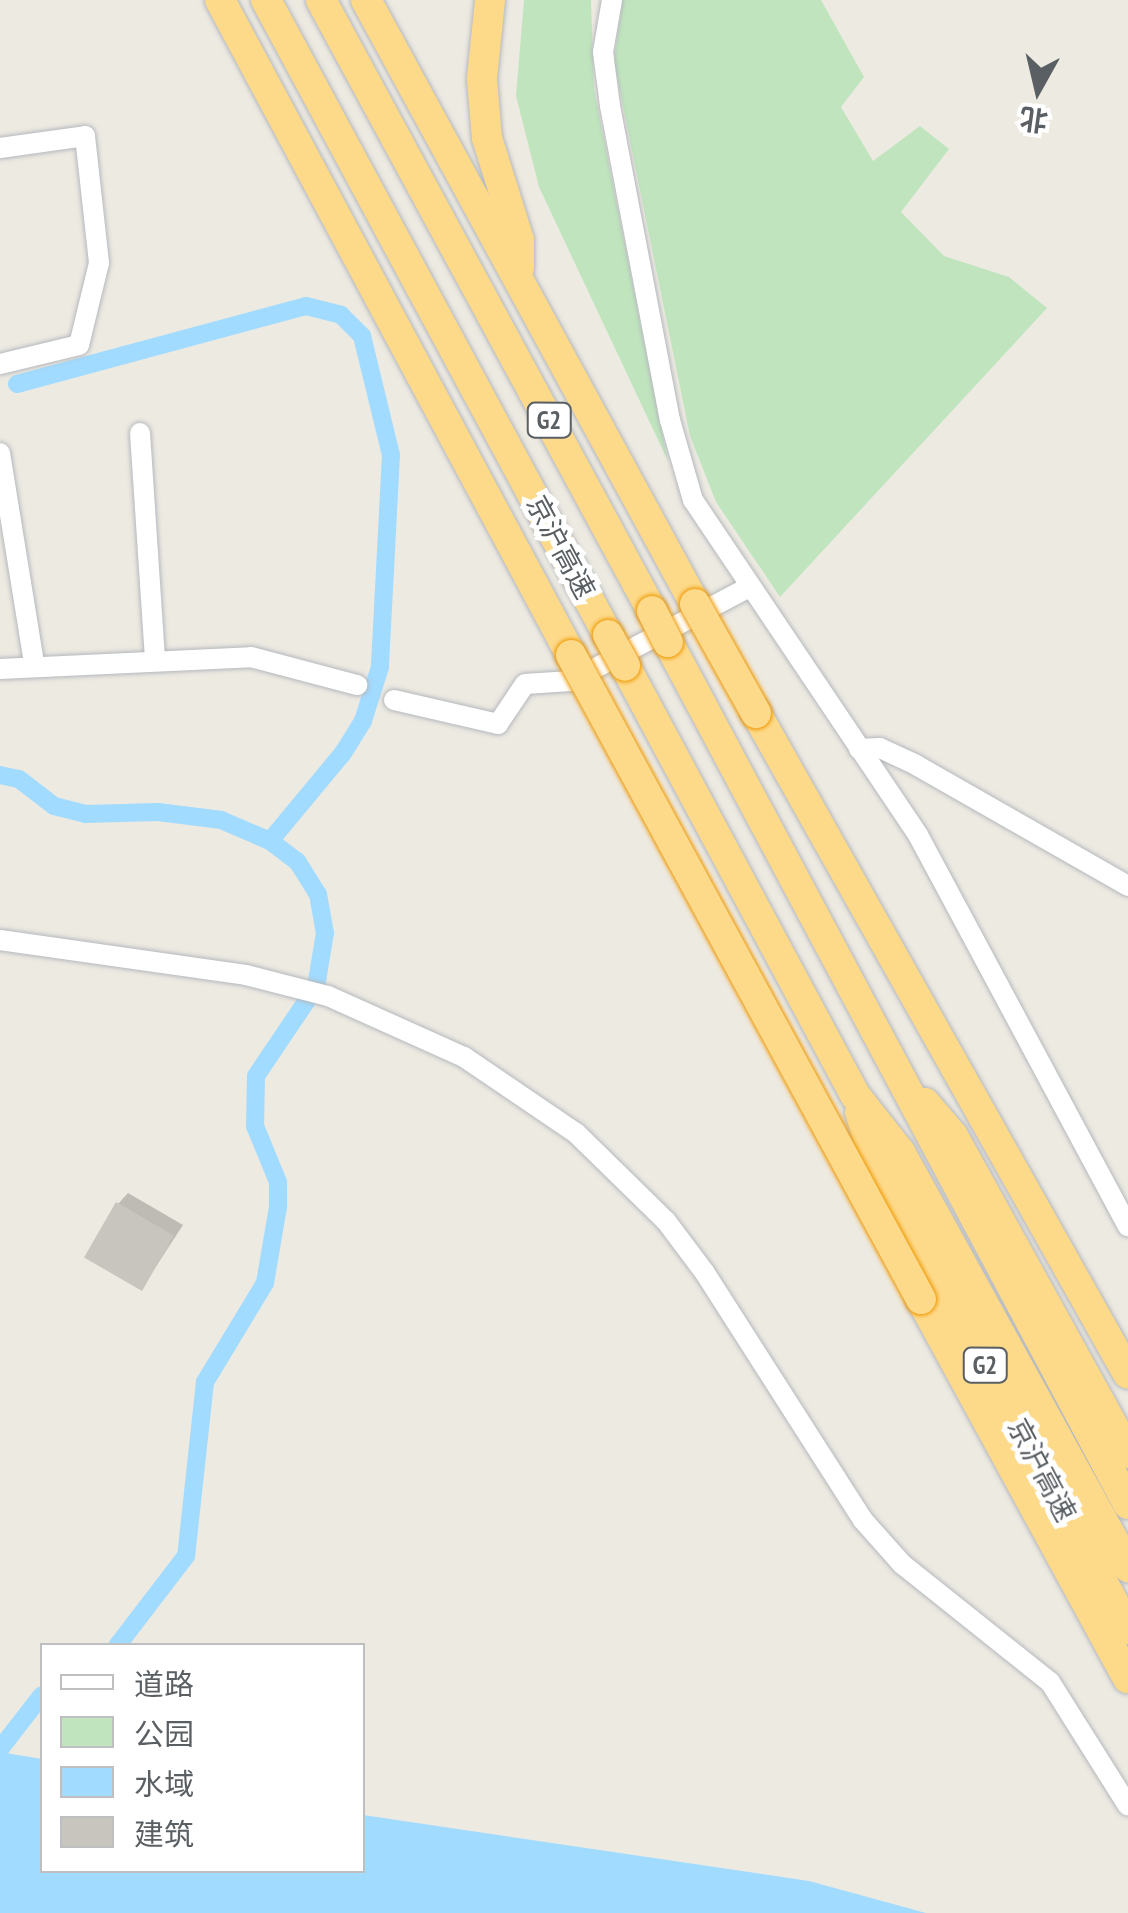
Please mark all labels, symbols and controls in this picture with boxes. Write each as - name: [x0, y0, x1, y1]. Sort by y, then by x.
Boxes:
- north arrow: [988, 40, 1088, 140]
- text: 北: [1017, 100, 1050, 140]
- road number: G2: [526, 400, 572, 440]
- street label: 京沪高速: [520, 490, 602, 604]
- road number: G2: [962, 1345, 1008, 1385]
- street label: 京沪高速: [1001, 1413, 1083, 1527]
- legend: [40, 1643, 365, 1873]
- text: 道路: [134, 1664, 194, 1703]
- text: 公园: [134, 1714, 194, 1753]
- text: 水域: [134, 1764, 194, 1803]
- text: 建筑: [134, 1814, 194, 1853]

